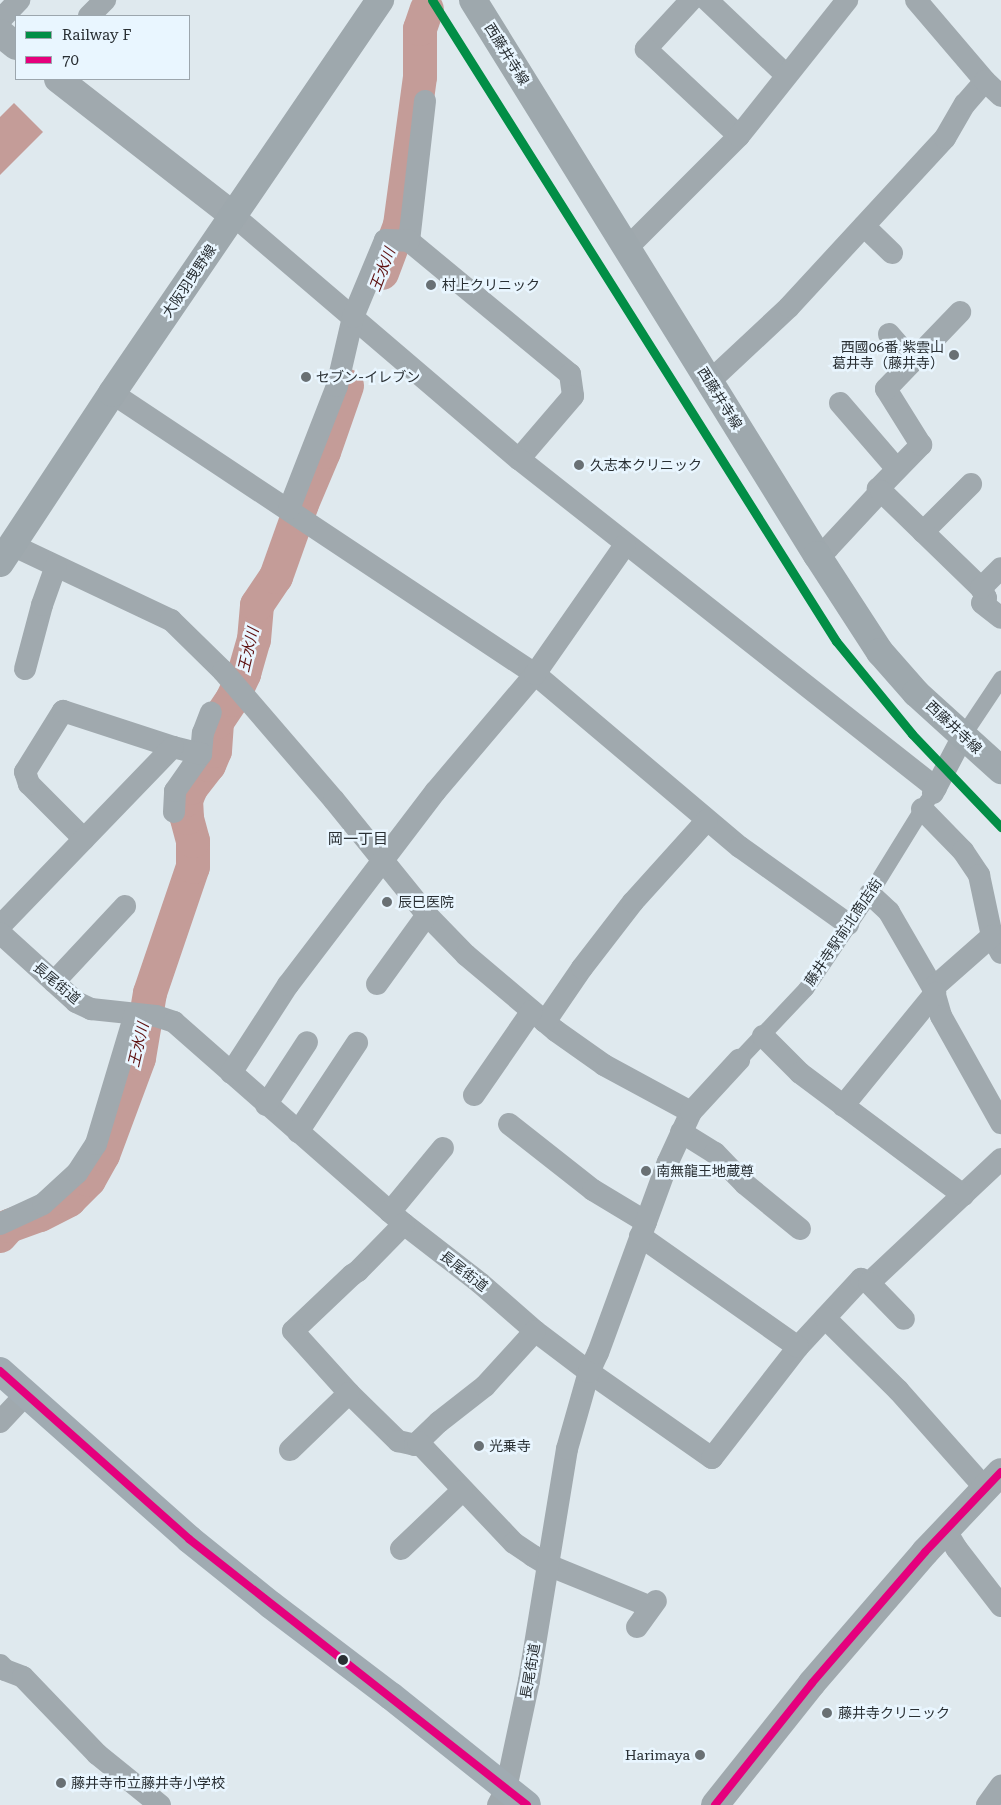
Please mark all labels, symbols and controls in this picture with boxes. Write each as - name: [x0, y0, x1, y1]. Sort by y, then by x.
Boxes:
- legend: [15, 15, 190, 80]
- street label: 西藤井寺線: [481, 20, 533, 88]
- text: Railway F: [62, 26, 131, 44]
- text: 70: [62, 51, 79, 69]
- street label: 大阪羽曳野線: [159, 241, 219, 321]
- water label: 王水川: [367, 246, 399, 294]
- place label: 村上クリニック: [442, 277, 540, 293]
- marker: 村上クリニック: [424, 278, 438, 292]
- place label: 西國06番 紫雲山 葛井寺（藤井寺）: [832, 339, 944, 372]
- marker: 西國06番 紫雲山 葛井寺（藤井寺）: [948, 349, 960, 361]
- street label: 西藤井寺線: [694, 364, 746, 432]
- place label: セブン-イレブン: [316, 369, 420, 385]
- marker: セブン-イレブン: [300, 371, 312, 383]
- place label: 久志本クリニック: [590, 457, 702, 473]
- marker: 久志本クリニック: [572, 458, 586, 472]
- water label: 王水川: [235, 626, 263, 674]
- street label: 西藤井寺線: [923, 697, 985, 757]
- district label: 岡一丁目: [328, 831, 388, 849]
- street label: 藤井寺駅前北商店街: [801, 875, 885, 989]
- place label: 辰巳医院: [398, 894, 454, 910]
- marker: 辰巳医院: [380, 895, 394, 909]
- street label: 長尾街道: [30, 959, 84, 1007]
- water label: 王水川: [125, 1021, 153, 1069]
- place label: 南無龍王地蔵尊: [656, 1163, 754, 1179]
- marker: 南無龍王地蔵尊: [640, 1165, 652, 1177]
- street label: 長尾街道: [437, 1247, 491, 1295]
- place label: 光乗寺: [489, 1438, 531, 1454]
- marker: 光乗寺: [473, 1440, 485, 1452]
- street label: 長尾街道: [517, 1642, 543, 1700]
- unlabelled marker: [338, 1655, 348, 1665]
- place label: 藤井寺クリニック: [838, 1705, 950, 1721]
- marker: 藤井寺クリニック: [820, 1706, 834, 1720]
- place label: Harimaya: [625, 1747, 690, 1763]
- marker: Harimaya: [694, 1749, 706, 1761]
- place label: 藤井寺市立藤井寺小学校: [71, 1775, 225, 1791]
- marker: 藤井寺市立藤井寺小学校: [55, 1777, 67, 1789]

